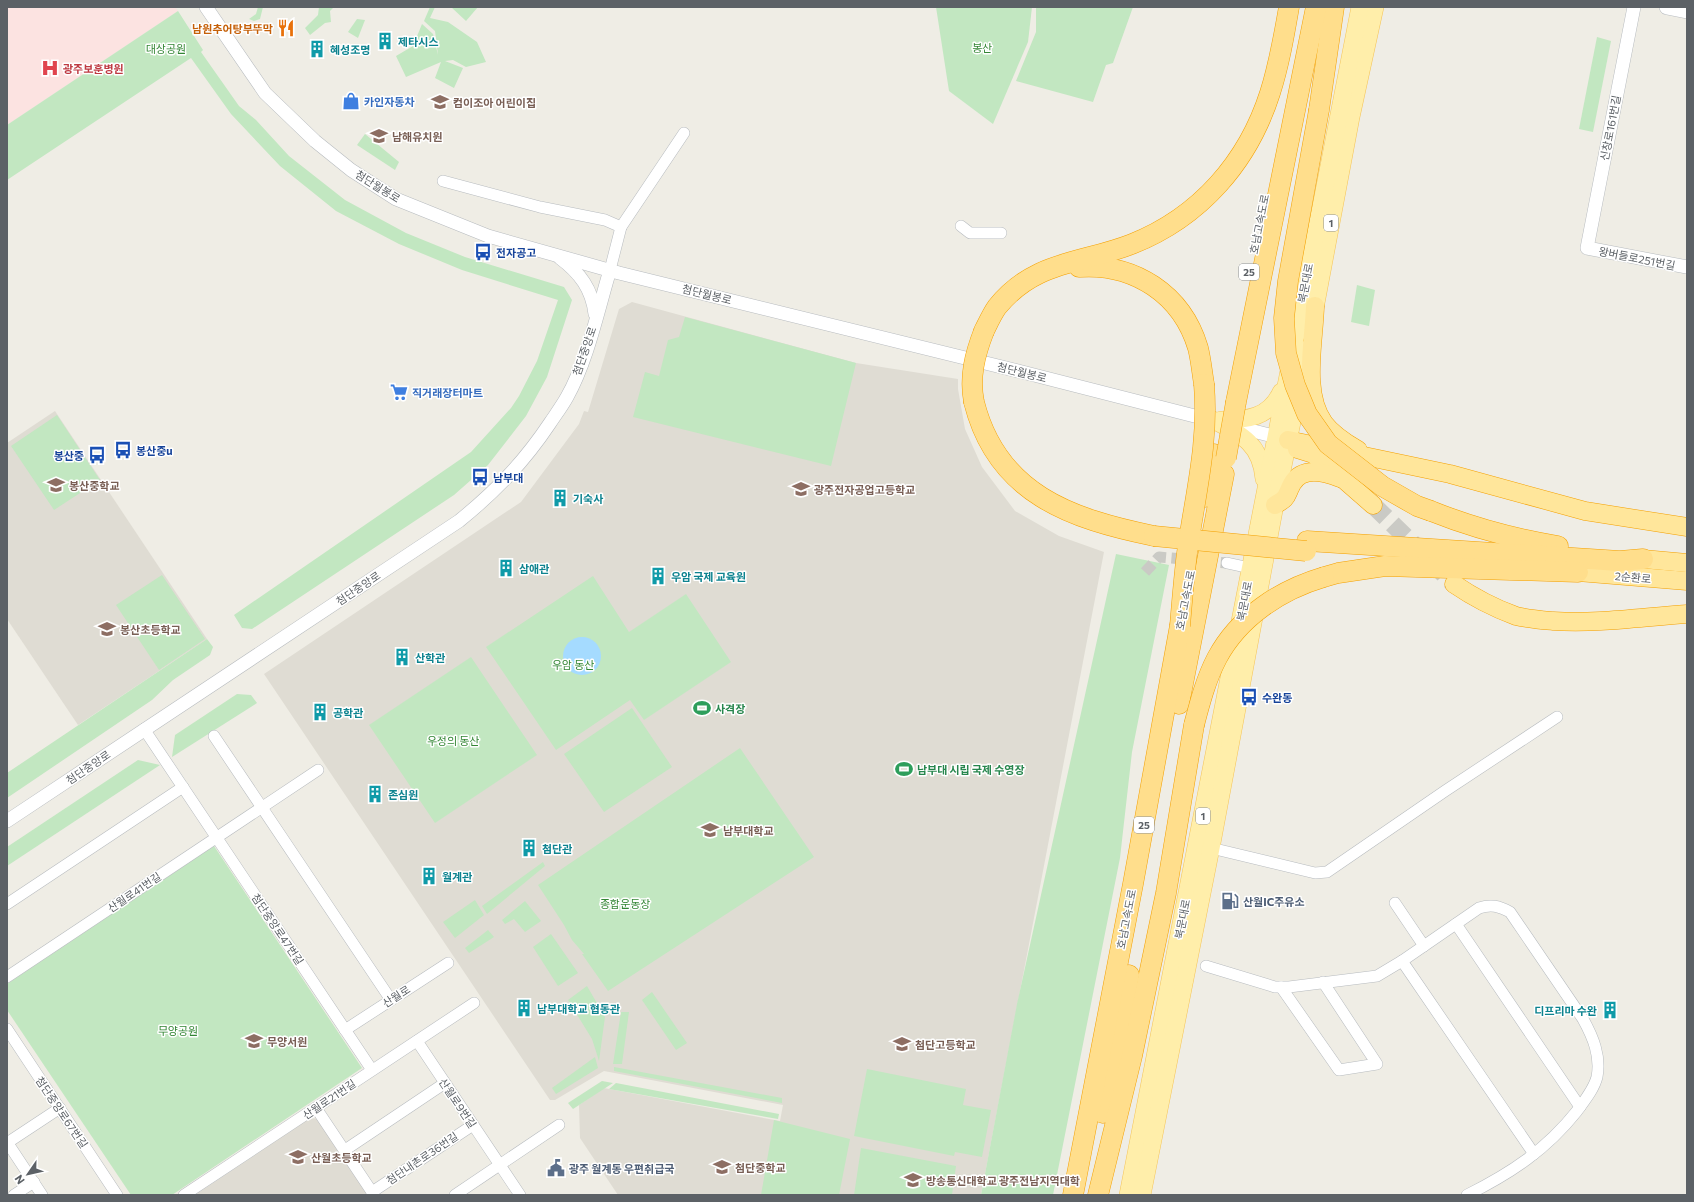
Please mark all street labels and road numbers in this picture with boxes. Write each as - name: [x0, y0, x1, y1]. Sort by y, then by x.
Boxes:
- street label: 신창로161번길: [1597, 94, 1623, 162]
- street label: 첨단월봉로: [353, 167, 403, 205]
- street label: 호남고속도로: [1247, 193, 1271, 255]
- road number: 1: [1324, 215, 1338, 231]
- street label: 왕버들로251번길: [1598, 244, 1676, 272]
- street label: 북문대로: [1295, 262, 1315, 304]
- road number: 25: [1239, 264, 1259, 280]
- street label: 첨단월봉로: [681, 282, 733, 306]
- street label: 첨단중앙로: [570, 325, 598, 377]
- street label: 첨단월봉로: [996, 360, 1048, 384]
- street label: 첨단중앙로: [333, 568, 383, 608]
- street label: 호남고속도로: [1173, 569, 1197, 631]
- street label: 2순환로: [1614, 569, 1652, 585]
- street label: 북문대로: [1234, 580, 1254, 622]
- street label: 첨단중앙로: [63, 747, 113, 787]
- road number: 1: [1196, 808, 1210, 824]
- road number: 25: [1134, 817, 1154, 833]
- street label: 산월로41번길: [105, 869, 163, 915]
- street label: 호남고속도로: [1114, 888, 1138, 950]
- street label: 첨단중앙로47번길: [249, 891, 307, 967]
- street label: 북문대로: [1172, 898, 1192, 940]
- street label: 산월로: [380, 982, 412, 1010]
- street label: 첨단중앙로67번길: [33, 1074, 91, 1150]
- street label: 산월로21번길: [300, 1076, 358, 1122]
- street label: 산월로9번길: [437, 1076, 479, 1130]
- street label: 첨단내촌로36번길: [384, 1129, 460, 1187]

